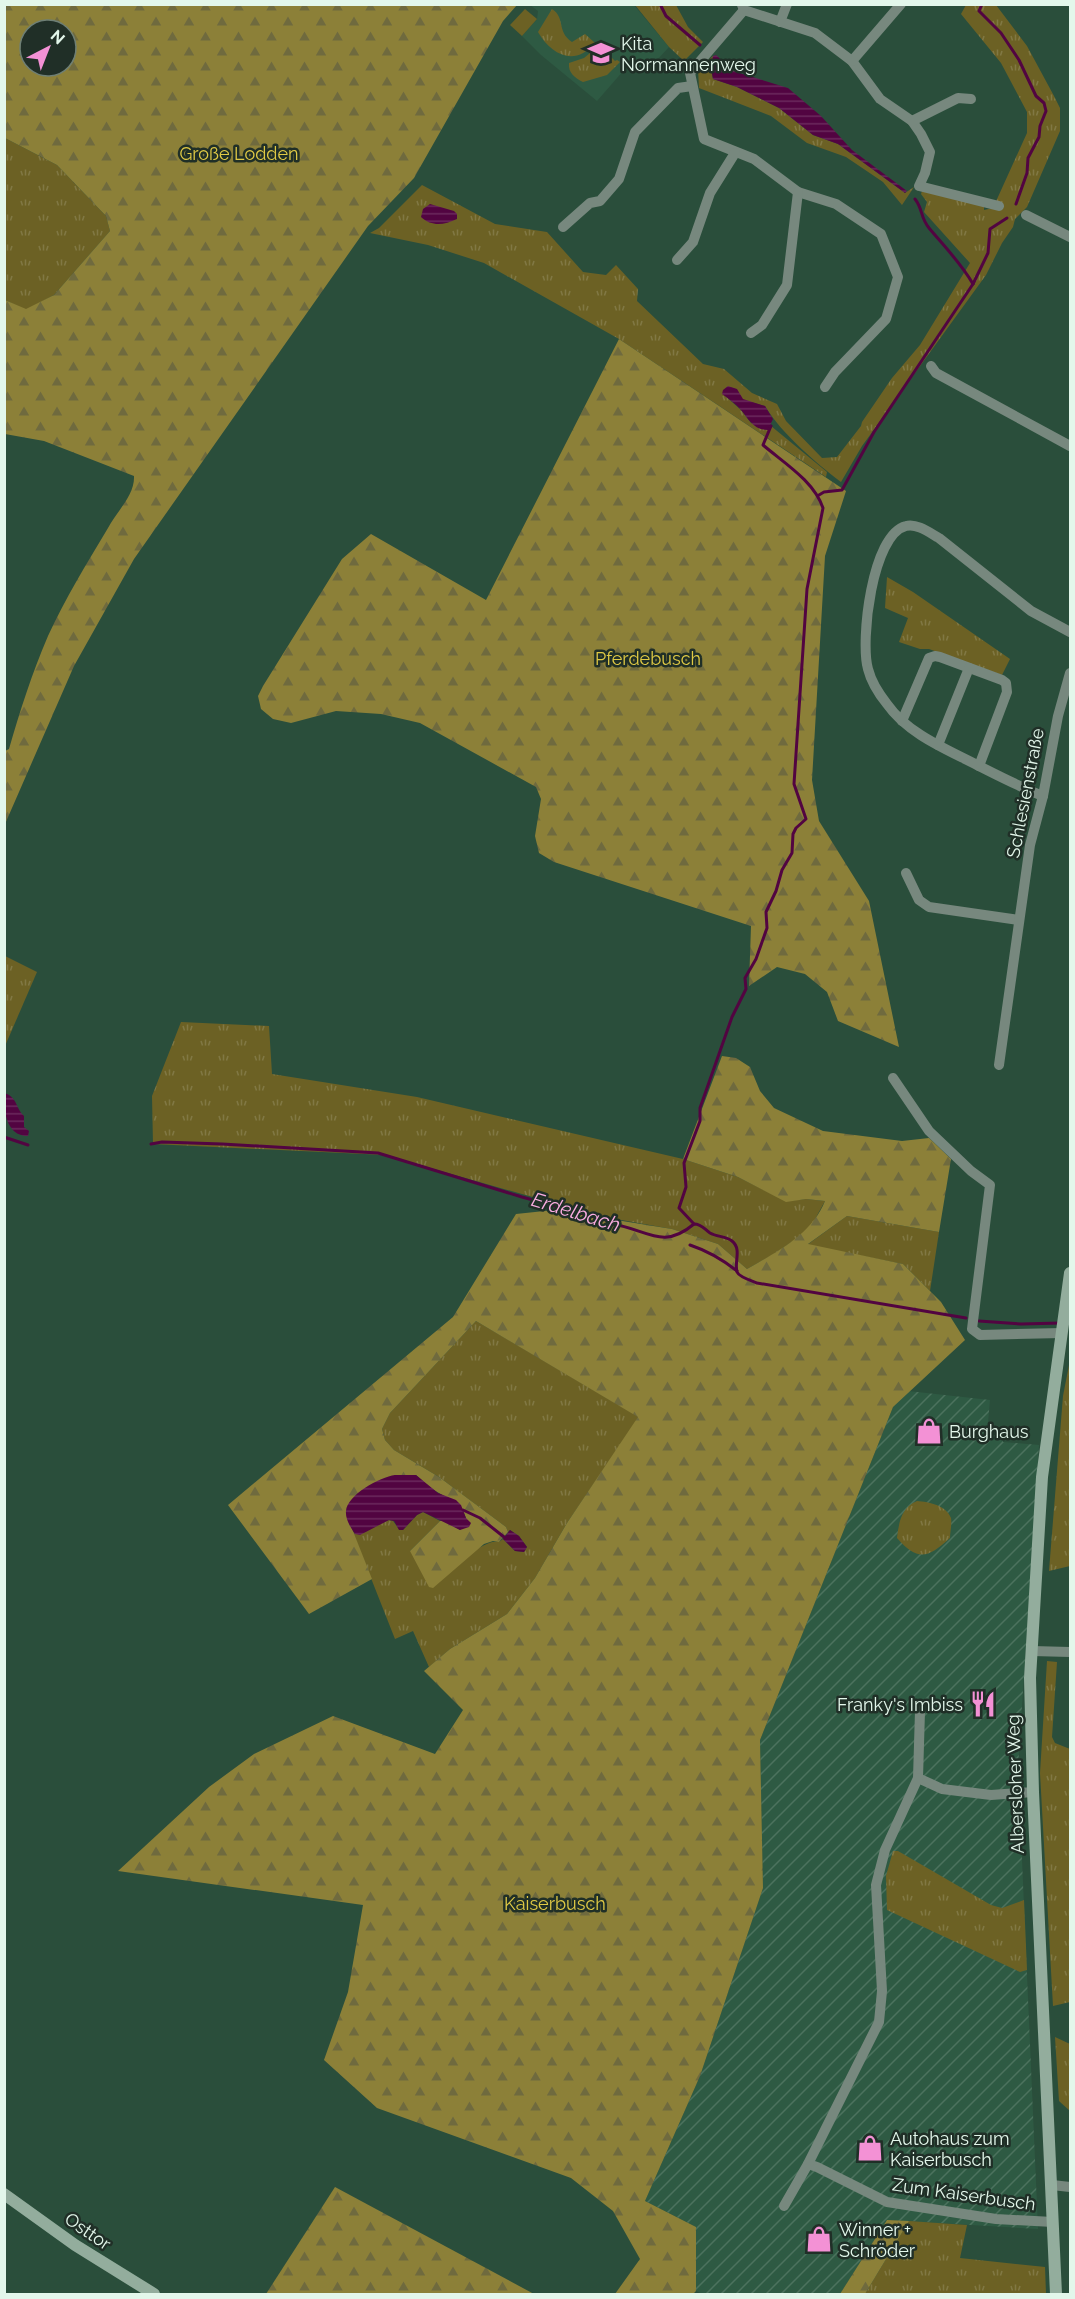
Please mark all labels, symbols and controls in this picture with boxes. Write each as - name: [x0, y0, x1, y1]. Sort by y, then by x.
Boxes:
- north arrow: [18, 18, 78, 78]
- text: N: [47, 26, 69, 48]
- place label: Kita Normannenweg: [621, 33, 756, 75]
- school or university icon: Kita Normannenweg: [586, 38, 616, 68]
- park label: Große Lodden: [179, 143, 299, 164]
- park label: Pferdebusch: [595, 648, 701, 669]
- street label: Schlesienstraße: [1002, 726, 1048, 860]
- water label: Erdelbach: [529, 1187, 623, 1237]
- shop icon: Burghaus: [914, 1416, 944, 1446]
- place label: Burghaus: [949, 1421, 1029, 1442]
- restaurant icon: Franky's Imbiss: [968, 1689, 998, 1719]
- place label: Franky's Imbiss: [837, 1694, 963, 1715]
- street label: Albersloher Weg: [1002, 1714, 1028, 1854]
- park label: Kaiserbusch: [504, 1893, 606, 1914]
- place label: Autohaus zum Kaiserbusch: [890, 2128, 1010, 2170]
- shop icon: Autohaus zum Kaiserbusch: [855, 2133, 885, 2163]
- street label: Zum Kaiserbusch: [891, 2174, 1037, 2214]
- street label: Osttor: [61, 2208, 116, 2254]
- place label: Winner + Schröder: [839, 2219, 916, 2261]
- shop icon: Winner + Schröder: [804, 2224, 834, 2254]

